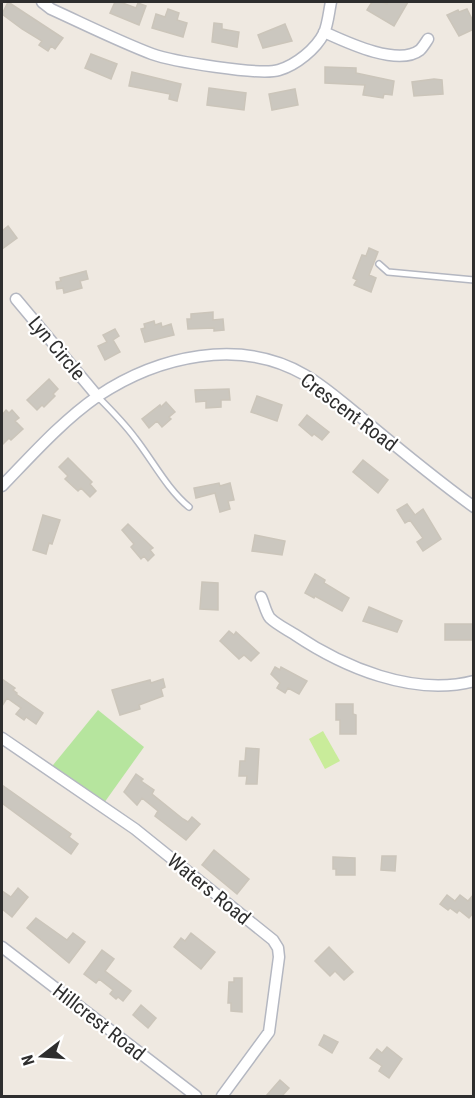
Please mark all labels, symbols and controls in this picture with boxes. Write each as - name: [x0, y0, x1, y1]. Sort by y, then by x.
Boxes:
- street label: Lyn Circle: [23, 311, 91, 385]
- street label: Crescent Road: [296, 368, 402, 456]
- street label: Waters Road: [163, 848, 255, 930]
- street label: Hillcrest Road: [48, 979, 150, 1065]
- north arrow: [12, 1026, 72, 1086]
- text: N: [18, 1053, 39, 1068]

